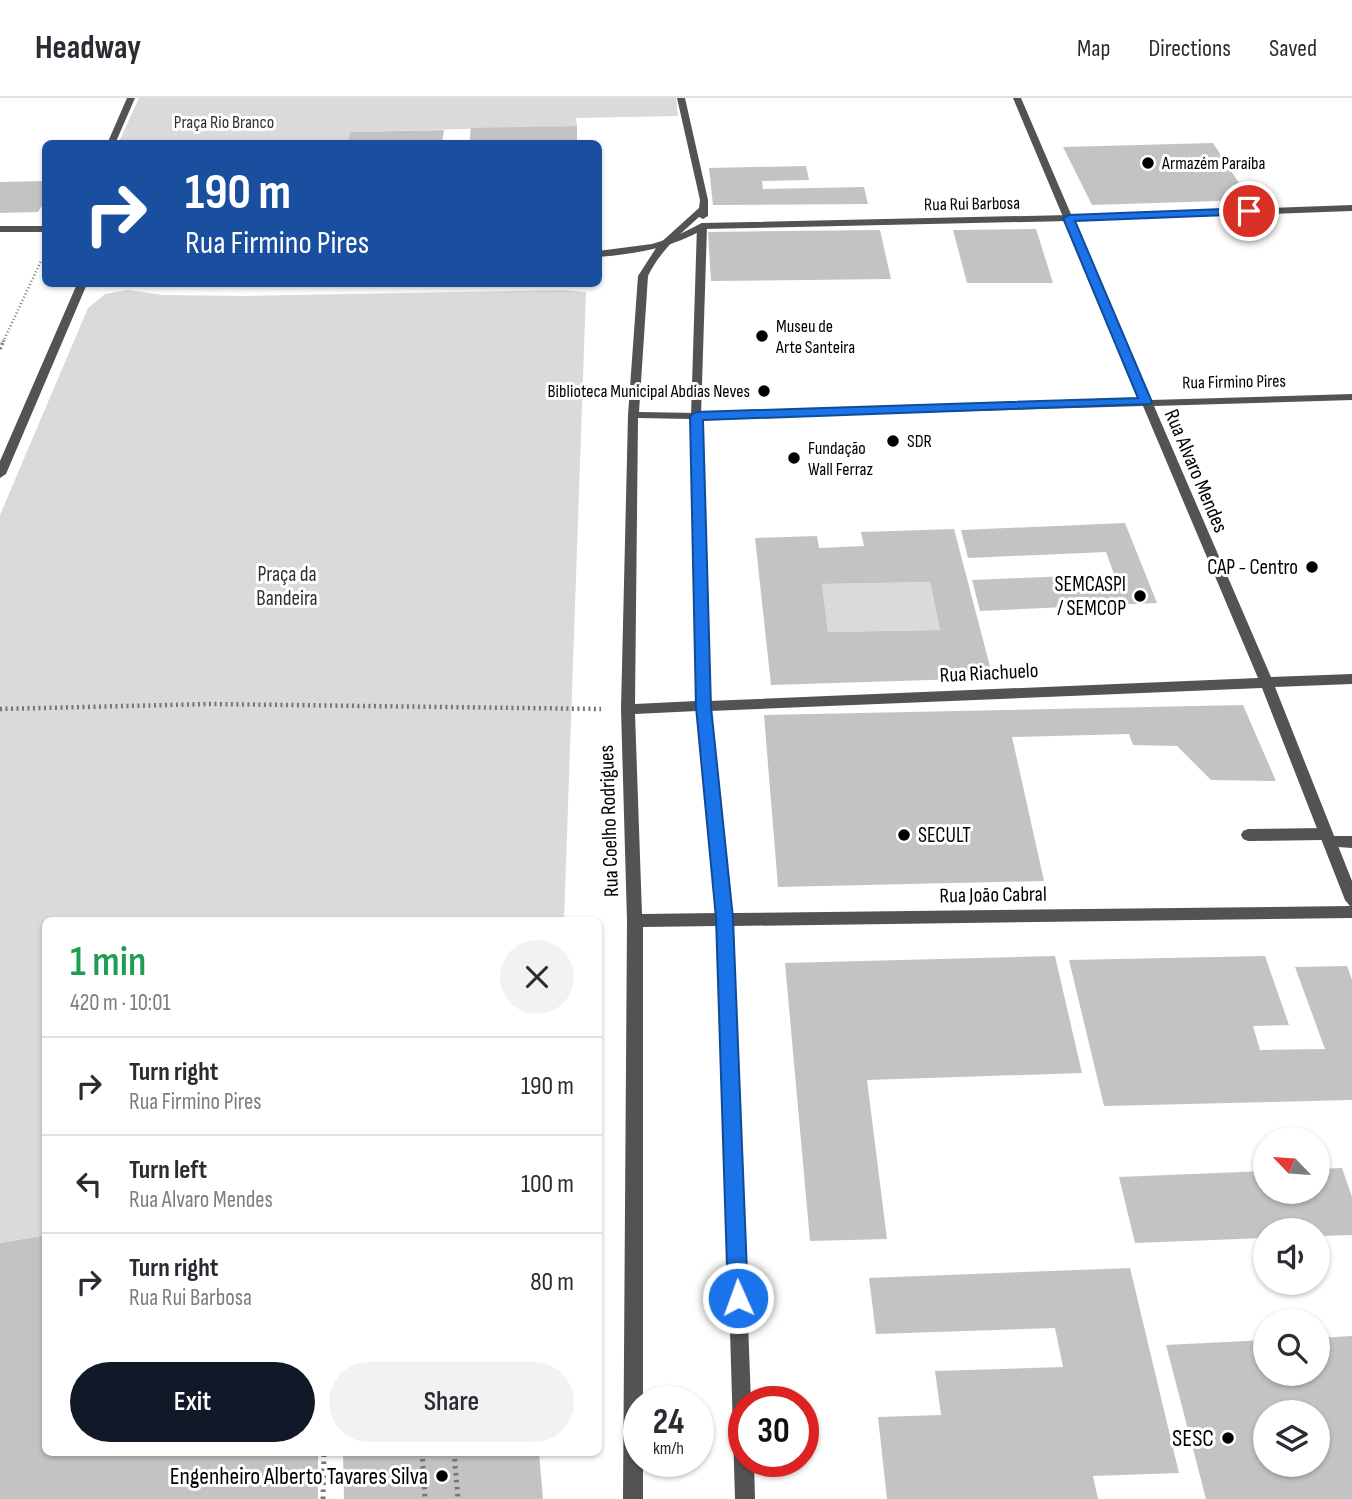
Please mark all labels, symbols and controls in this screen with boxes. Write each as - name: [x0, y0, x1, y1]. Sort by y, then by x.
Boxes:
- text: Headway: [35, 28, 141, 68]
- text: Map: [1077, 34, 1110, 63]
- text: Directions: [1148, 34, 1231, 63]
- text: Saved: [1269, 34, 1317, 63]
- park label: Praça Rio Branco: [174, 112, 274, 133]
- place label: Armazém Paraíba: [1161, 153, 1265, 174]
- marker: Armazém Paraíba: [1140, 155, 1156, 171]
- text: 190 m: [185, 164, 291, 223]
- icon: right: [70, 168, 161, 259]
- pin: [1219, 181, 1279, 241]
- icon: arrive: [1230, 192, 1268, 230]
- street label: Rua Rui Barbosa: [924, 193, 1020, 215]
- text: Rua Firmino Pires: [185, 224, 369, 263]
- place label: Museu de Arte Santeira: [775, 316, 855, 358]
- marker: Museu de Arte Santeira: [754, 328, 770, 344]
- street label: Rua Firmino Pires: [1182, 371, 1286, 393]
- place label: Biblioteca Municipal Abdias Neves: [548, 381, 750, 402]
- marker: Biblioteca Municipal Abdias Neves: [756, 383, 772, 399]
- street label: Rua Alvaro Mendes: [1159, 406, 1233, 536]
- place label: SDR: [907, 431, 932, 452]
- marker: SDR: [885, 433, 901, 449]
- place label: Fundação Wall Ferraz: [808, 438, 873, 480]
- marker: Fundação Wall Ferraz: [786, 450, 802, 466]
- place label: CAP - Centro: [1207, 555, 1298, 580]
- marker: CAP - Centro: [1304, 559, 1320, 575]
- park label: Praça da Bandeira: [256, 562, 318, 611]
- place label: SEMCASPI / SEMCOP: [1055, 572, 1126, 621]
- marker: SEMCASPI / SEMCOP: [1132, 588, 1148, 604]
- street label: Rua Riachuelo: [939, 658, 1039, 688]
- street label: Rua Coelho Rodrigues: [594, 745, 624, 897]
- place label: SECULT: [918, 823, 971, 848]
- marker: SECULT: [896, 827, 912, 843]
- street label: Rua João Cabral: [939, 882, 1047, 908]
- text: 1 min: [70, 937, 146, 988]
- button: close: [500, 940, 574, 1014]
- text: 420 m · 10:01: [70, 989, 170, 1017]
- text: Turn right: [129, 1057, 218, 1088]
- icon: right: [70, 1067, 108, 1105]
- text: 190 m: [521, 1071, 574, 1102]
- text: Rua Firmino Pires: [129, 1088, 262, 1116]
- north arrow: [1253, 1127, 1330, 1204]
- map controls: [1253, 1127, 1330, 1477]
- text: Turn left: [129, 1155, 207, 1186]
- icon: left: [70, 1165, 108, 1203]
- text: 100 m: [521, 1169, 574, 1200]
- text: Rua Alvaro Mendes: [129, 1186, 273, 1214]
- button: sound: [1253, 1218, 1330, 1295]
- text: Turn right: [129, 1253, 218, 1284]
- position arrow: [701, 1261, 775, 1335]
- icon: right: [70, 1263, 108, 1301]
- text: 80 m: [530, 1267, 574, 1298]
- text: Rua Rui Barbosa: [129, 1284, 252, 1312]
- button: search: [1253, 1309, 1330, 1386]
- button: Exit: [70, 1362, 315, 1442]
- button: Share: [329, 1362, 574, 1442]
- speed limit sign: 30: [728, 1386, 819, 1477]
- button: layers: [1253, 1400, 1330, 1477]
- text: 24: [653, 1401, 684, 1444]
- place label: SESC: [1172, 1424, 1214, 1453]
- marker: SESC: [1220, 1430, 1236, 1446]
- text: km/h: [653, 1438, 684, 1459]
- place label: Engenheiro Alberto Tavares Silva: [170, 1462, 428, 1491]
- marker: Engenheiro Alberto Tavares Silva: [434, 1468, 450, 1484]

